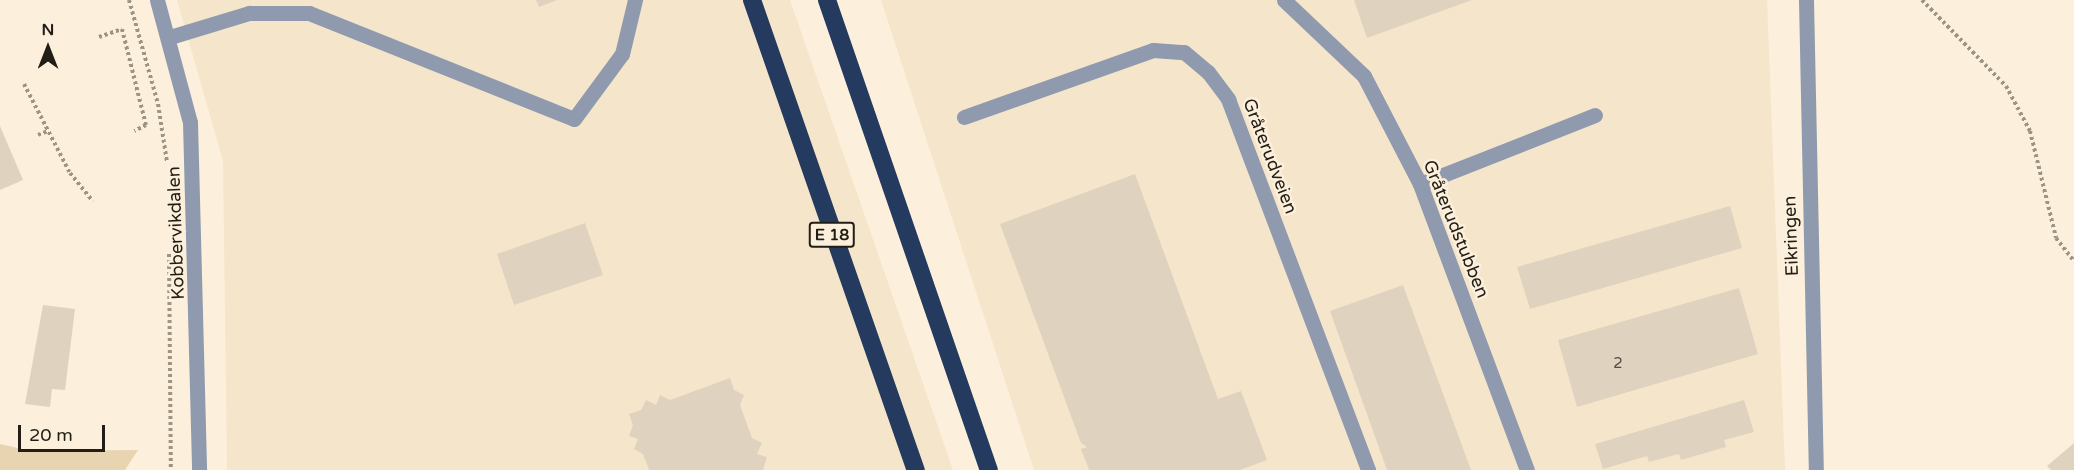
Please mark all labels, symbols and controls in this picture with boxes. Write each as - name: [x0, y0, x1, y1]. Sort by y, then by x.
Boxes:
- north arrow: [18, 18, 78, 78]
- text: N: [42, 20, 54, 40]
- street label: Gråterudveien: [1238, 95, 1302, 217]
- street label: Gråterudstubben: [1418, 157, 1494, 301]
- street label: Kobbervikdalen: [163, 166, 189, 300]
- street label: Eikringen: [1779, 195, 1803, 277]
- road number: E 18: [808, 222, 856, 248]
- house number: 2: [1613, 355, 1623, 373]
- scale bar: [21, 413, 108, 451]
- text: 20 m: [29, 424, 73, 446]

